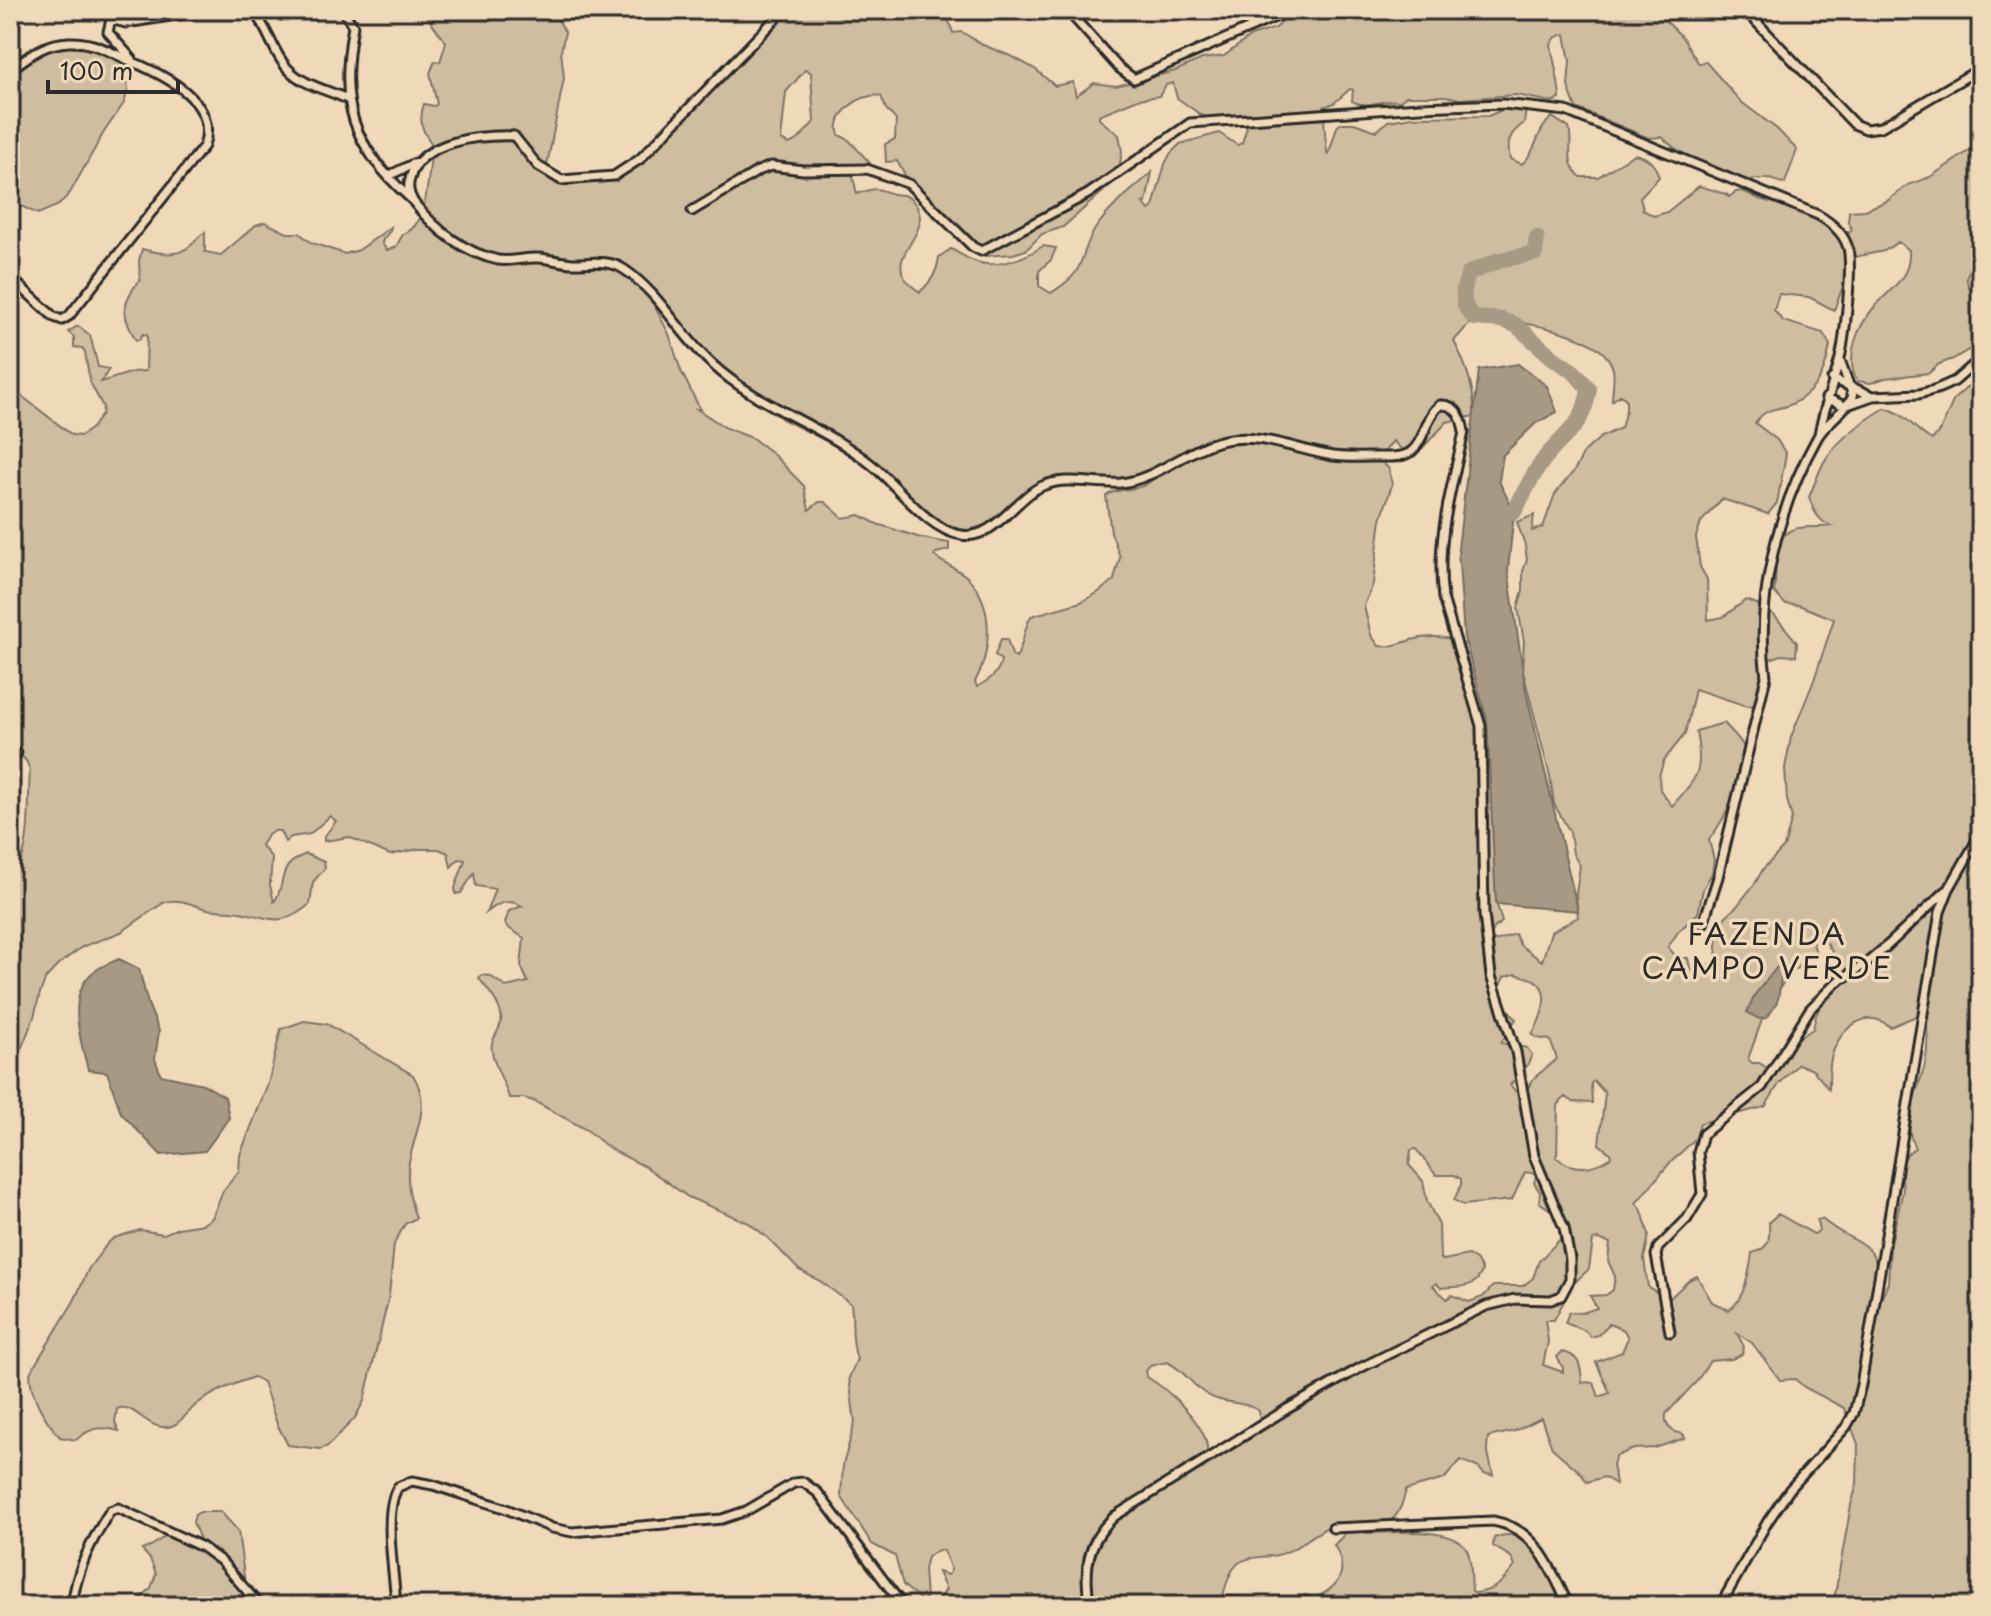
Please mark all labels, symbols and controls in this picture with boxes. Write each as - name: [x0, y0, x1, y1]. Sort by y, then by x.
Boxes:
- scale bar: [48, 44, 178, 94]
- text: 100 m: [60, 52, 133, 88]
- district label: FAZENDA CAMPO VERDE: [1641, 910, 1893, 989]

